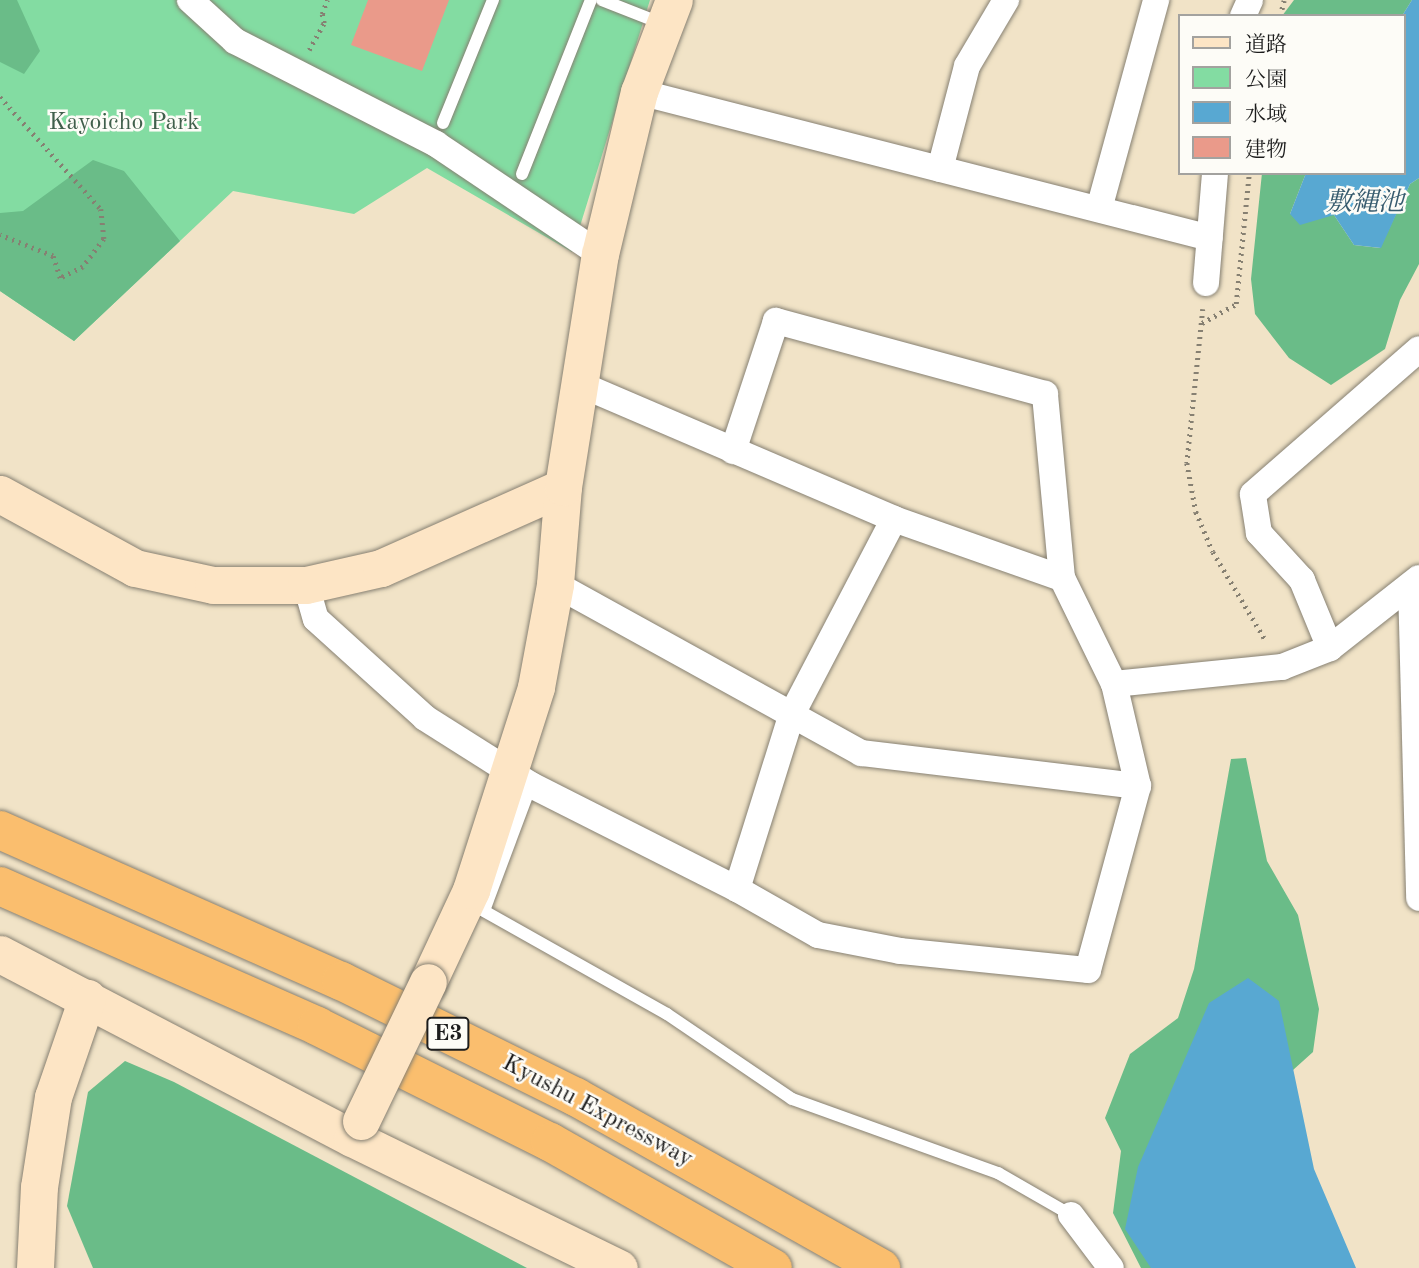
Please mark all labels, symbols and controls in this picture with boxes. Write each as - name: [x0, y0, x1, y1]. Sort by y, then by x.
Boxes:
- legend: [1178, 14, 1405, 175]
- text: 道路: [1245, 35, 1287, 56]
- text: 公園: [1245, 70, 1287, 91]
- text: 水域: [1245, 105, 1287, 126]
- park label: Kayoicho Park: [48, 110, 200, 138]
- text: 建物: [1245, 140, 1287, 161]
- water label: 敷縄池: [1326, 188, 1404, 220]
- road number: E3: [425, 1015, 471, 1054]
- street label: Kyushu Expressway: [497, 1050, 697, 1174]

